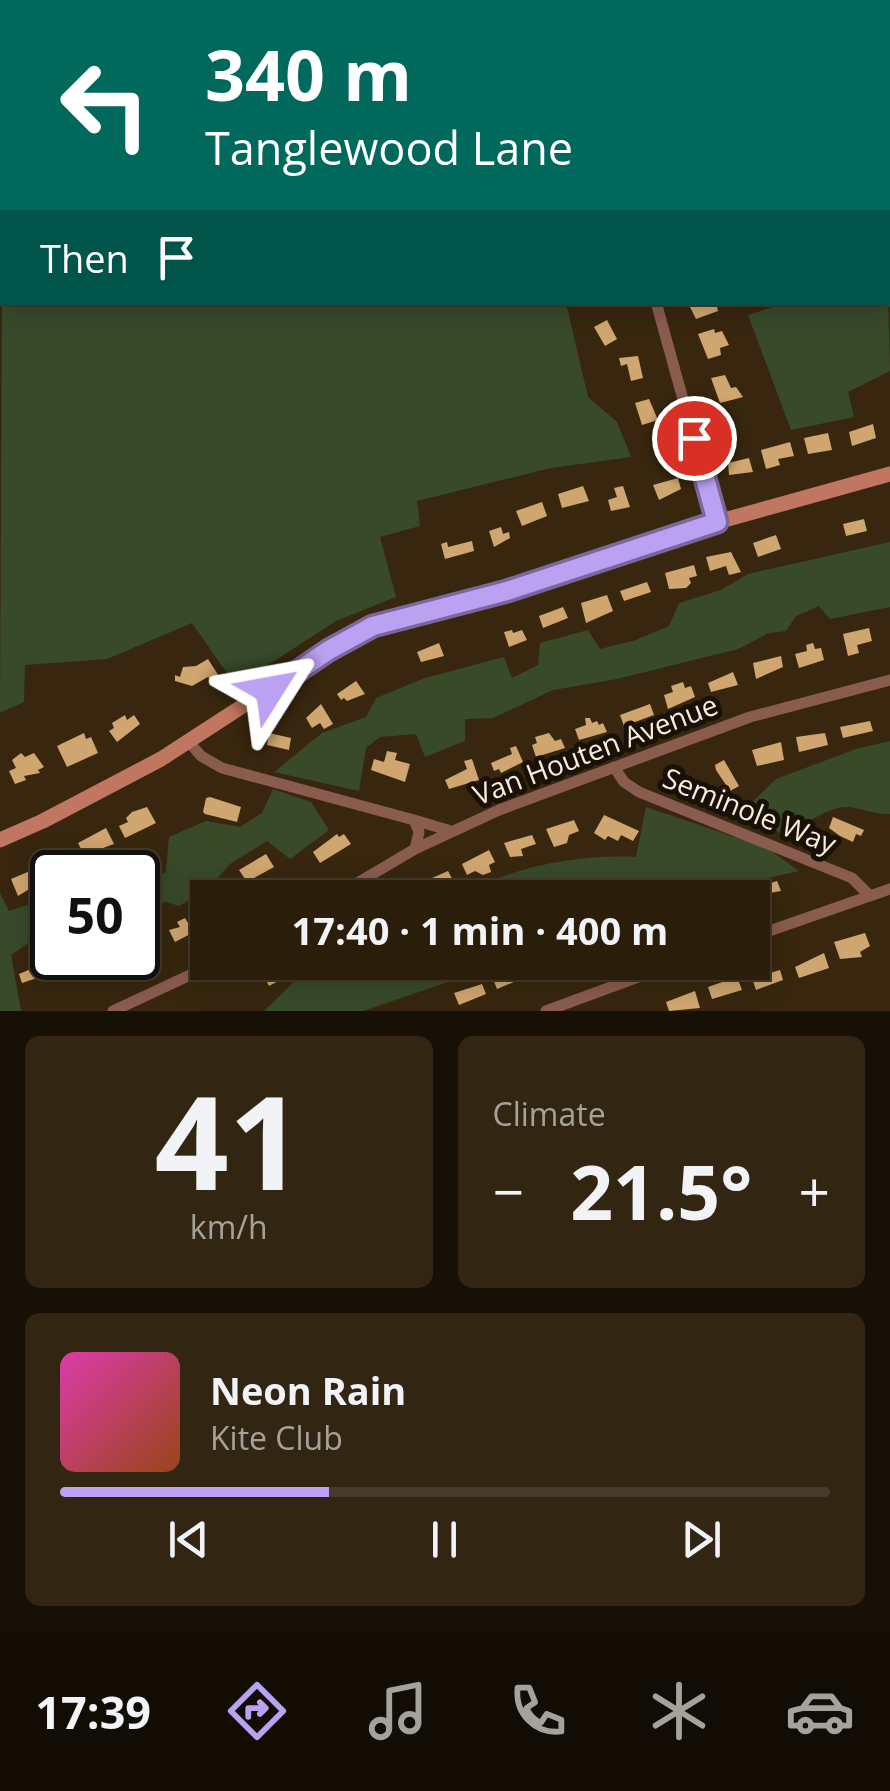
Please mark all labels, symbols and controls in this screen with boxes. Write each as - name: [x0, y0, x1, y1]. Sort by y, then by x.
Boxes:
- text: 340 m: [205, 26, 412, 122]
- icon: left: [40, 40, 170, 170]
- text: Tanglewood Lane: [205, 117, 573, 178]
- icon: arrive: [149, 230, 204, 285]
- text: Then: [40, 232, 129, 284]
- pin: [652, 396, 737, 481]
- icon: arrive: [667, 411, 722, 466]
- position arrow: [218, 638, 322, 742]
- street label: Van Houten Avenue: [467, 685, 723, 813]
- street label: Seminole Way: [658, 758, 843, 862]
- speed limit sign: 50: [30, 850, 160, 980]
- text: 17:40 · 1 min · 400 m: [292, 904, 668, 956]
- text: 41: [154, 1051, 303, 1228]
- text: Climate: [493, 1092, 606, 1135]
- text: 21.5°: [570, 1140, 752, 1242]
- text: −: [493, 1153, 524, 1228]
- text: +: [799, 1153, 830, 1228]
- text: km/h: [190, 1205, 268, 1248]
- text: Neon Rain: [210, 1364, 406, 1416]
- text: Kite Club: [210, 1416, 343, 1459]
- icon: previous: [161, 1512, 216, 1567]
- icon: pause: [417, 1512, 472, 1567]
- icon: next: [674, 1512, 729, 1567]
- icon: directions: [222, 1676, 292, 1746]
- icon: music: [363, 1676, 433, 1746]
- icon: phone: [503, 1676, 573, 1746]
- icon: climate: [644, 1676, 714, 1746]
- icon: car: [785, 1676, 855, 1746]
- text: 17:39: [35, 1681, 151, 1742]

